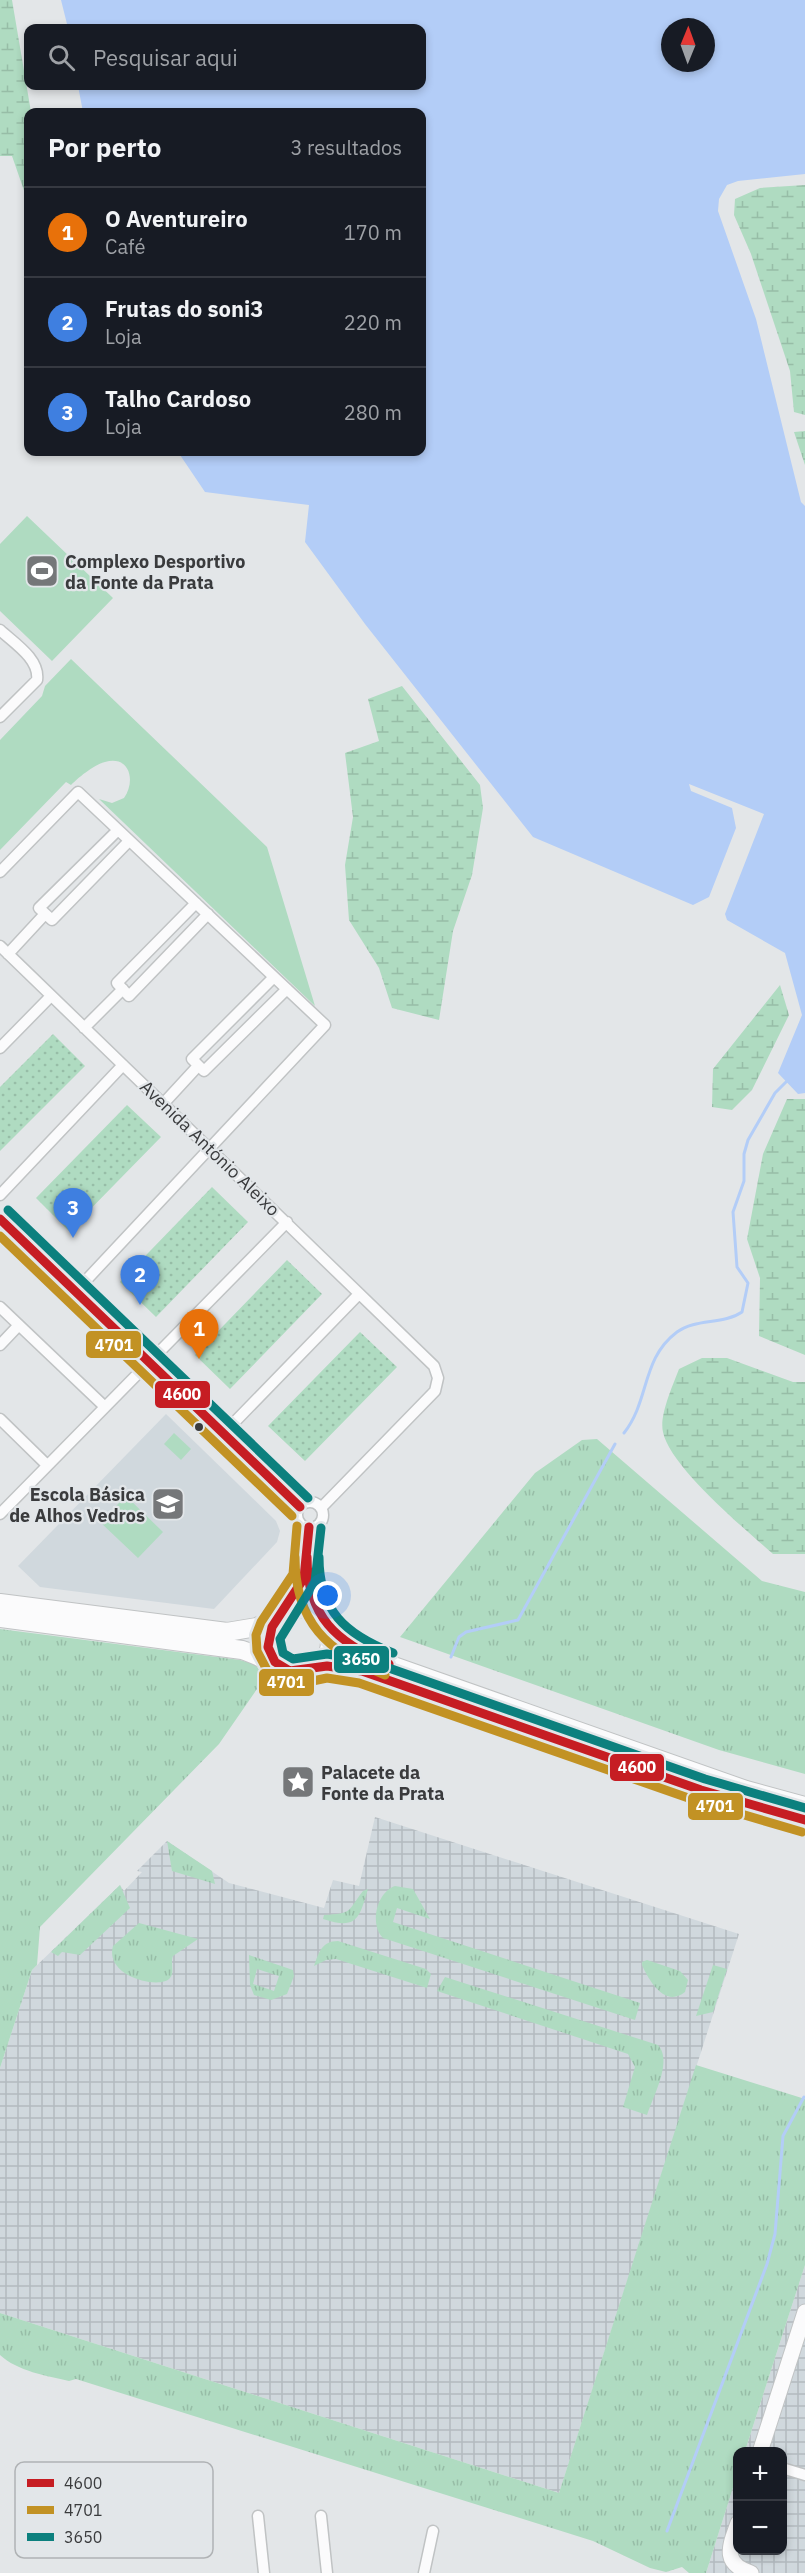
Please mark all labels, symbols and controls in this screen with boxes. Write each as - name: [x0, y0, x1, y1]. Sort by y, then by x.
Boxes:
- north arrow: [661, 18, 715, 72]
- search box: [24, 24, 426, 90]
- icon: search: [45, 41, 78, 74]
- text: Pesquisar aqui: [93, 43, 238, 72]
- text: Por perto: [48, 130, 161, 164]
- text: 3 resultados: [290, 134, 402, 161]
- text: O Aventureiro: [105, 204, 248, 233]
- text: 1: [62, 219, 74, 246]
- text: 170 m: [344, 219, 402, 246]
- text: Café: [105, 233, 145, 260]
- text: Frutas do soni3: [105, 294, 264, 323]
- text: 2: [62, 309, 74, 336]
- text: 220 m: [344, 309, 402, 336]
- text: Loja: [105, 323, 142, 350]
- text: Talho Cardoso: [105, 384, 251, 413]
- text: 3: [62, 399, 74, 426]
- text: 280 m: [344, 399, 402, 426]
- text: Loja: [105, 413, 142, 440]
- place label: Complexo Desportivo da Fonte da Prata: [65, 550, 245, 594]
- sports icon: Complexo Desportivo da Fonte da Prata: [24, 553, 60, 589]
- street label: Avenida António Aleixo: [135, 1075, 285, 1221]
- pin: 3: [54, 1188, 92, 1238]
- pin: 2: [120, 1256, 160, 1305]
- pin: 1: [180, 1310, 218, 1359]
- line badge: 4701: [85, 1330, 142, 1359]
- text: 4701: [95, 1335, 134, 1355]
- line badge: 4600: [154, 1380, 211, 1409]
- text: 4600: [163, 1384, 202, 1404]
- unlabelled marker: [193, 1421, 205, 1433]
- place label: Escola Básica de Alhos Vedros: [9, 1483, 145, 1527]
- school or university icon: Escola Básica de Alhos Vedros: [150, 1486, 186, 1522]
- your location: [313, 1581, 342, 1610]
- line badge: 3650: [333, 1645, 390, 1674]
- text: 3650: [342, 1649, 381, 1669]
- line badge: 4701: [258, 1668, 315, 1697]
- text: 4701: [267, 1672, 306, 1692]
- line badge: 4600: [609, 1753, 665, 1782]
- text: 4600: [618, 1757, 657, 1777]
- place label: Palacete da Fonte da Prata: [321, 1761, 444, 1805]
- place icon: Palacete da Fonte da Prata: [280, 1764, 316, 1800]
- line badge: 4701: [687, 1792, 744, 1821]
- text: 4701: [696, 1796, 735, 1816]
- map controls: [733, 2447, 787, 2555]
- button: +: [733, 2447, 787, 2501]
- legend: [15, 2462, 213, 2558]
- text: 4600: [64, 2473, 102, 2493]
- text: 4701: [64, 2500, 102, 2520]
- button: −: [733, 2501, 787, 2555]
- text: 3650: [64, 2527, 102, 2547]

